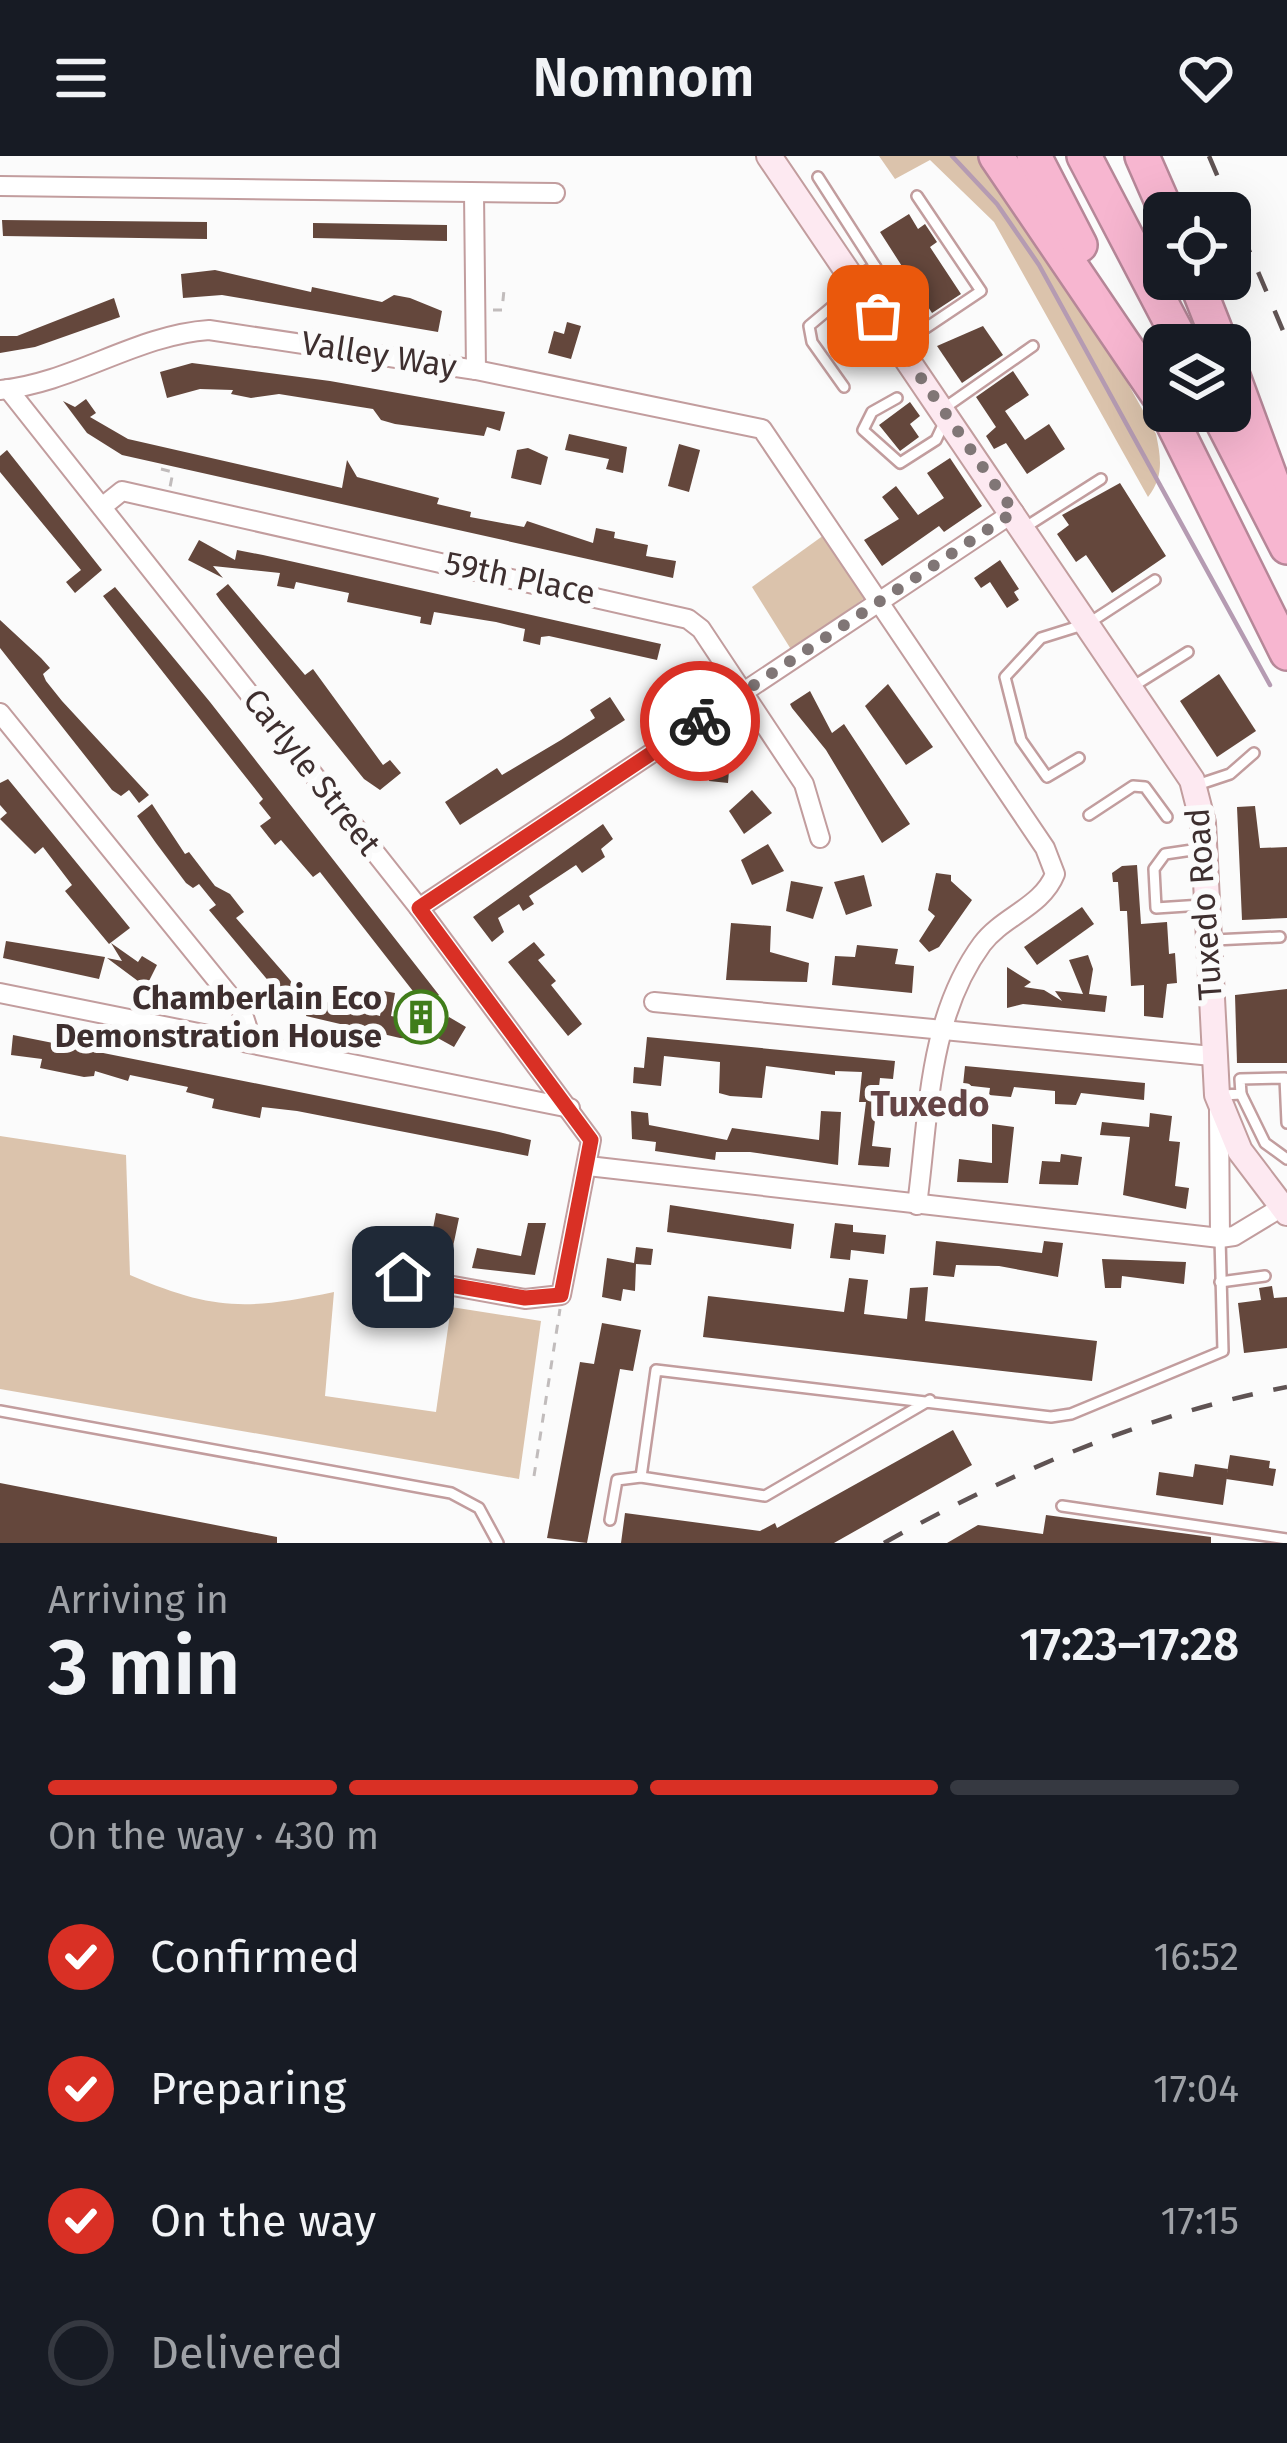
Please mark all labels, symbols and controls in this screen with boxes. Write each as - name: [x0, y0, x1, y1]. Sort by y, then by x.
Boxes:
- icon: menu: [48, 45, 114, 111]
- icon: heart: [1173, 45, 1239, 111]
- text: Nomnom: [533, 46, 755, 110]
- map controls: [1143, 192, 1251, 432]
- button: locate: [1143, 192, 1251, 300]
- pin: [827, 265, 929, 367]
- icon: bag: [845, 283, 911, 349]
- street label: Valley Way: [299, 323, 459, 387]
- button: layers: [1143, 324, 1251, 432]
- street label: 59th Place: [441, 543, 599, 613]
- courier: [640, 661, 760, 781]
- street label: Carlyle Street: [235, 681, 389, 863]
- icon: bike: [667, 688, 733, 754]
- street label: Tuxedo Road: [1177, 807, 1231, 1001]
- place label: Chamberlain Eco Demonstration House: [55, 978, 382, 1056]
- building icon: Chamberlain Eco Demonstration House: [393, 989, 449, 1045]
- district label: Tuxedo: [870, 1082, 990, 1126]
- pin: [352, 1226, 454, 1328]
- icon: home: [370, 1244, 436, 1310]
- text: Arriving in: [48, 1577, 229, 1623]
- text: 17:23–17:28: [1020, 1618, 1239, 1672]
- text: 3 min: [48, 1621, 241, 1715]
- text: On the way · 430 m: [48, 1813, 379, 1859]
- icon: check: [48, 1924, 114, 1990]
- text: Confirmed: [150, 1930, 360, 1984]
- text: 16:52: [1153, 1934, 1239, 1980]
- icon: check: [48, 2056, 114, 2122]
- text: Preparing: [150, 2062, 346, 2116]
- text: 17:04: [1153, 2066, 1239, 2112]
- icon: check: [48, 2188, 114, 2254]
- text: On the way: [150, 2194, 376, 2248]
- text: 17:15: [1161, 2198, 1239, 2244]
- text: Delivered: [150, 2326, 343, 2380]

